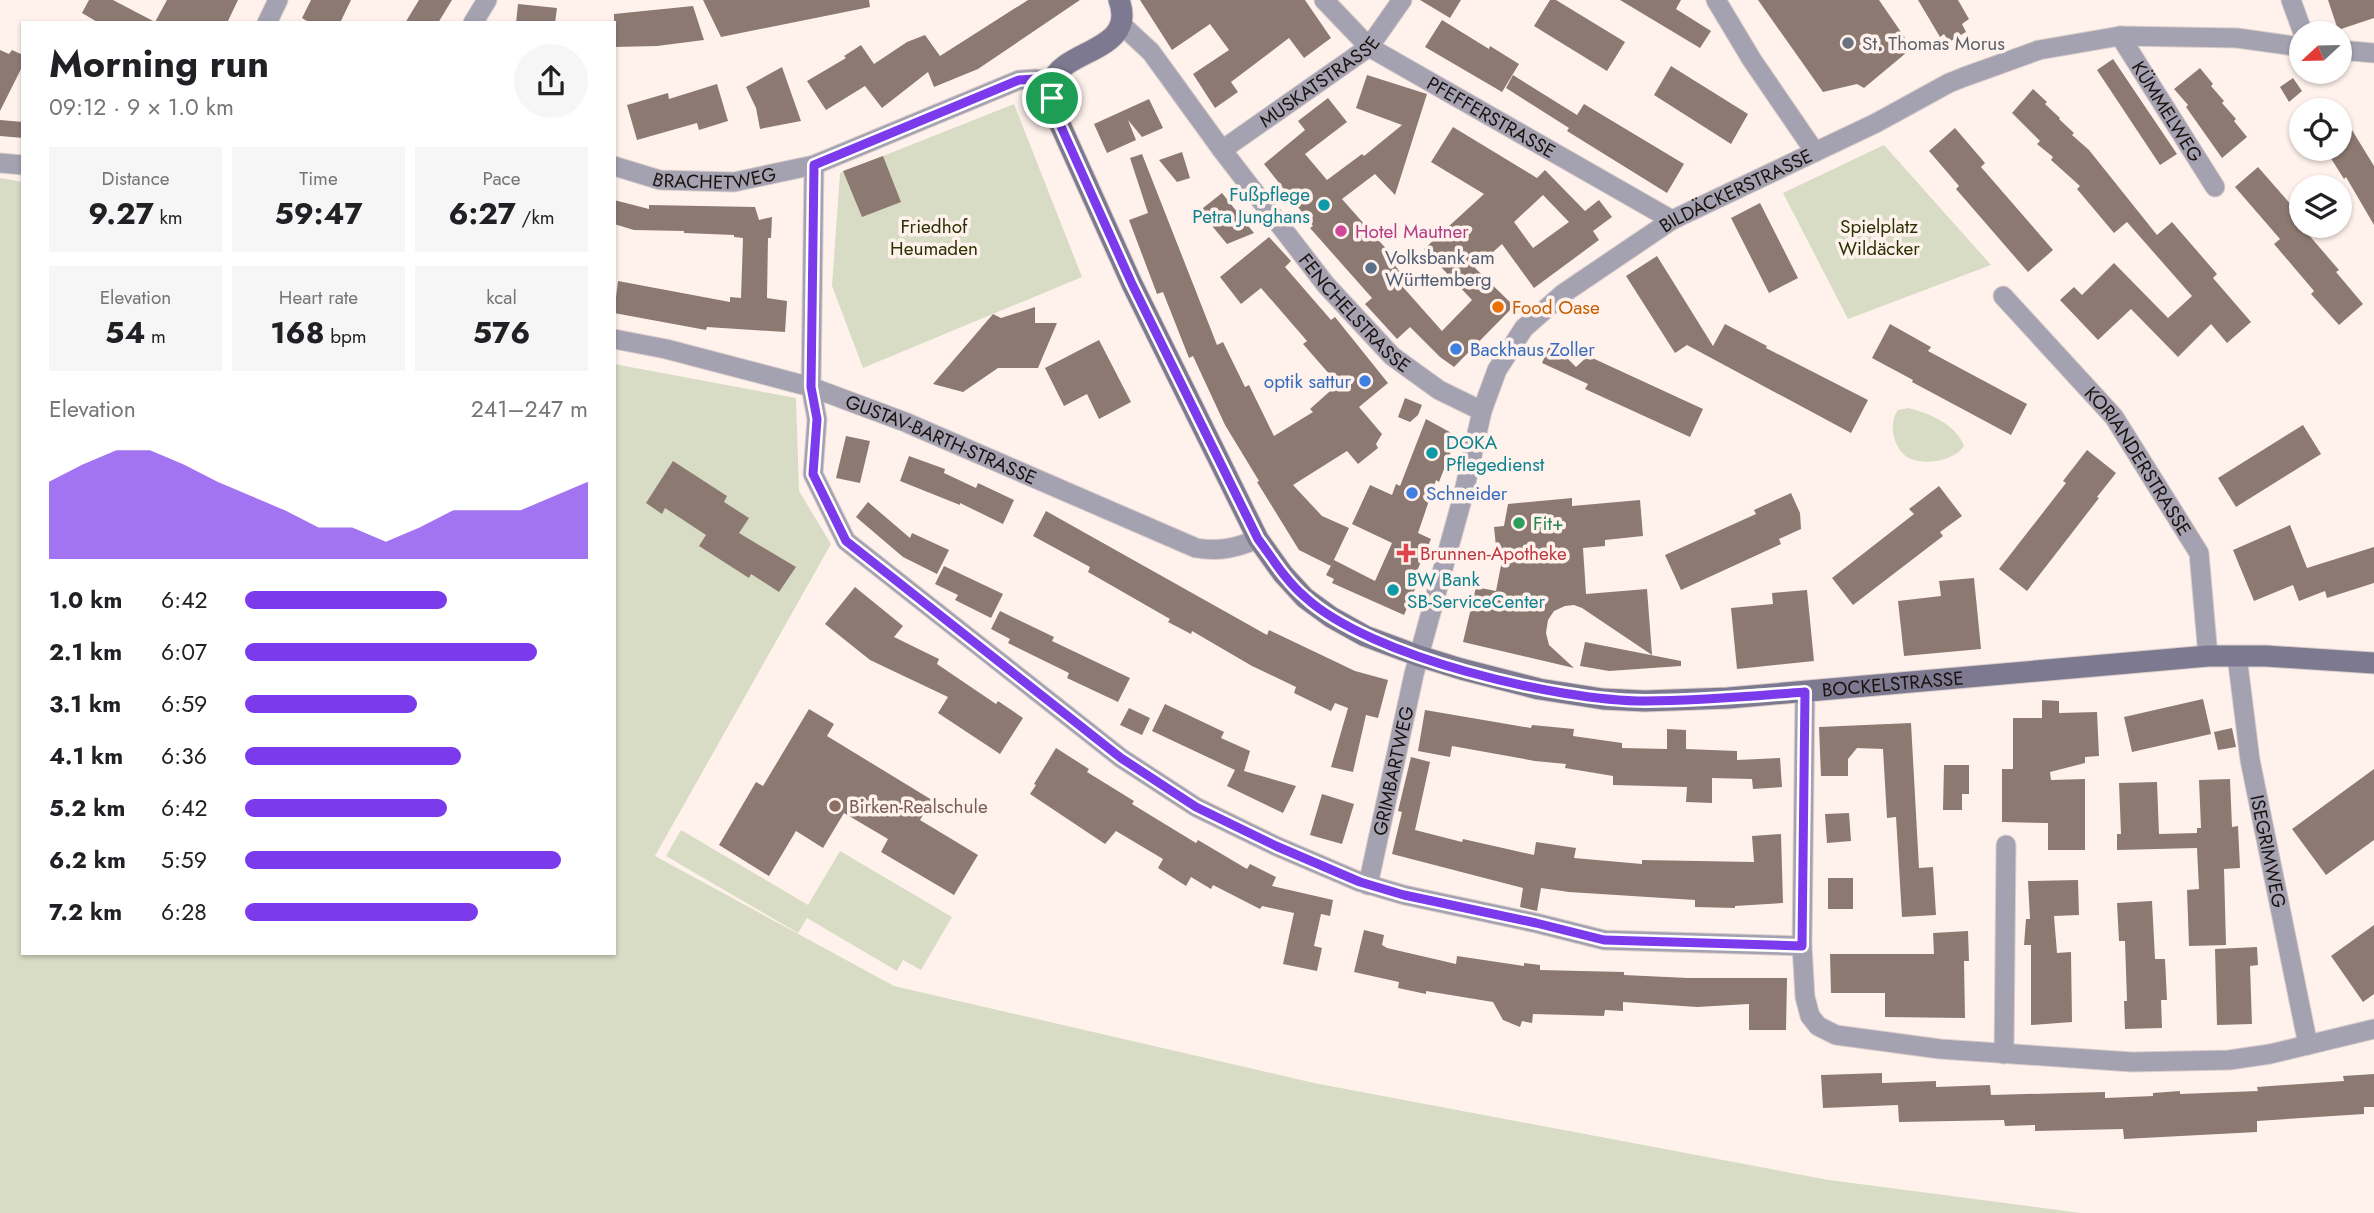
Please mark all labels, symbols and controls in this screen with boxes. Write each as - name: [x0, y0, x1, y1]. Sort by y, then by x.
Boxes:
- north arrow: [2289, 21, 2352, 84]
- map controls: [2289, 21, 2352, 238]
- place label: St. Thomas Morus: [1862, 30, 2005, 57]
- street label: MUSKATSTRASSE: [1253, 31, 1386, 134]
- marker: St. Thomas Morus: [1840, 35, 1856, 51]
- text: Morning run: [49, 36, 269, 91]
- button: share: [514, 44, 588, 118]
- street label: KÜMMELWEG: [2125, 56, 2209, 167]
- pin: [1022, 68, 1082, 128]
- street label: PFEFFERSTRASSE: [1422, 69, 1561, 164]
- icon: arrive: [1033, 79, 1071, 117]
- text: 09:12 · 9 × 1.0 km: [49, 90, 234, 124]
- button: locate: [2289, 98, 2352, 161]
- street label: BILDÄCKERSTRASSE: [1654, 142, 1817, 239]
- street label: BRACHETWEG: [649, 160, 779, 195]
- text: Distance: [101, 165, 170, 192]
- text: Time: [299, 165, 338, 192]
- text: Pace: [483, 165, 520, 192]
- button: layers: [2289, 175, 2352, 238]
- place label: Fußpflege Petra Junghans: [1192, 181, 1310, 230]
- text: 9.27: [88, 192, 154, 235]
- text: 59:47: [274, 192, 363, 235]
- text: 6:27: [448, 192, 516, 235]
- marker: Fußpflege Petra Junghans: [1316, 197, 1332, 213]
- text: km: [154, 204, 183, 231]
- text: /km: [516, 204, 555, 231]
- park label: Friedhof Heumaden: [890, 213, 978, 262]
- park label: Spielplatz Wildäcker: [1838, 213, 1920, 262]
- place label: Hotel Mautner: [1355, 218, 1469, 245]
- marker: Hotel Mautner: [1333, 223, 1349, 239]
- place label: Volksbank am Württemberg: [1385, 244, 1495, 293]
- street label: FENCHELSTRASSE: [1293, 247, 1416, 379]
- marker: Volksbank am Württemberg: [1363, 260, 1379, 276]
- text: Elevation: [100, 284, 171, 311]
- text: Heart rate: [279, 284, 358, 311]
- text: kcal: [486, 284, 517, 311]
- place label: Food Oase: [1512, 294, 1600, 321]
- marker: Food Oase: [1490, 299, 1506, 315]
- text: 54: [105, 311, 145, 354]
- text: 168: [270, 311, 324, 354]
- text: 576: [473, 311, 530, 354]
- text: m: [145, 323, 166, 350]
- text: bpm: [324, 323, 367, 350]
- place label: Backhaus Zoller: [1470, 336, 1595, 363]
- marker: Backhaus Zoller: [1448, 341, 1464, 357]
- place label: optik sattur: [1264, 368, 1351, 395]
- marker: optik sattur: [1357, 373, 1373, 389]
- street label: KORIANDERSTRASSE: [2079, 380, 2198, 541]
- street label: GUSTAV-BARTH-STRASSE: [842, 388, 1041, 491]
- text: Elevation: [49, 392, 136, 426]
- text: 241–247 m: [471, 392, 588, 426]
- place label: DOKA Pflegedienst: [1446, 429, 1545, 478]
- marker: DOKA Pflegedienst: [1424, 445, 1440, 461]
- place label: Schneider: [1426, 480, 1508, 507]
- marker: Schneider: [1404, 485, 1420, 501]
- place label: Fit+: [1533, 510, 1564, 537]
- marker: Fit+: [1511, 515, 1527, 531]
- place label: Brunnen-Apotheke: [1420, 540, 1567, 567]
- marker: Brunnen-Apotheke: [1398, 545, 1414, 561]
- place label: BW Bank SB-ServiceCenter: [1407, 566, 1546, 615]
- marker: BW Bank SB-ServiceCenter: [1385, 582, 1401, 598]
- text: 1.0 km: [49, 583, 122, 617]
- text: 6:42: [161, 583, 208, 617]
- text: 2.1 km: [49, 635, 122, 669]
- text: 6:07: [161, 635, 207, 669]
- street label: BOCKELSTRASSE: [1821, 664, 1965, 703]
- text: 3.1 km: [49, 687, 121, 721]
- text: 6:59: [161, 687, 207, 721]
- street label: GRIMBARTWEG: [1366, 703, 1420, 838]
- text: 4.1 km: [49, 739, 123, 773]
- text: 6:36: [161, 739, 207, 773]
- text: 5.2 km: [49, 791, 125, 825]
- text: 6:42: [161, 791, 208, 825]
- street label: ISEGRIMWEG: [2244, 792, 2293, 910]
- place label: Birken-Realschule: [849, 793, 988, 820]
- marker: Birken-Realschule: [827, 798, 843, 814]
- text: 6.2 km: [49, 843, 126, 877]
- text: 5:59: [161, 843, 207, 877]
- text: 7.2 km: [49, 895, 122, 929]
- text: 6:28: [161, 895, 207, 929]

